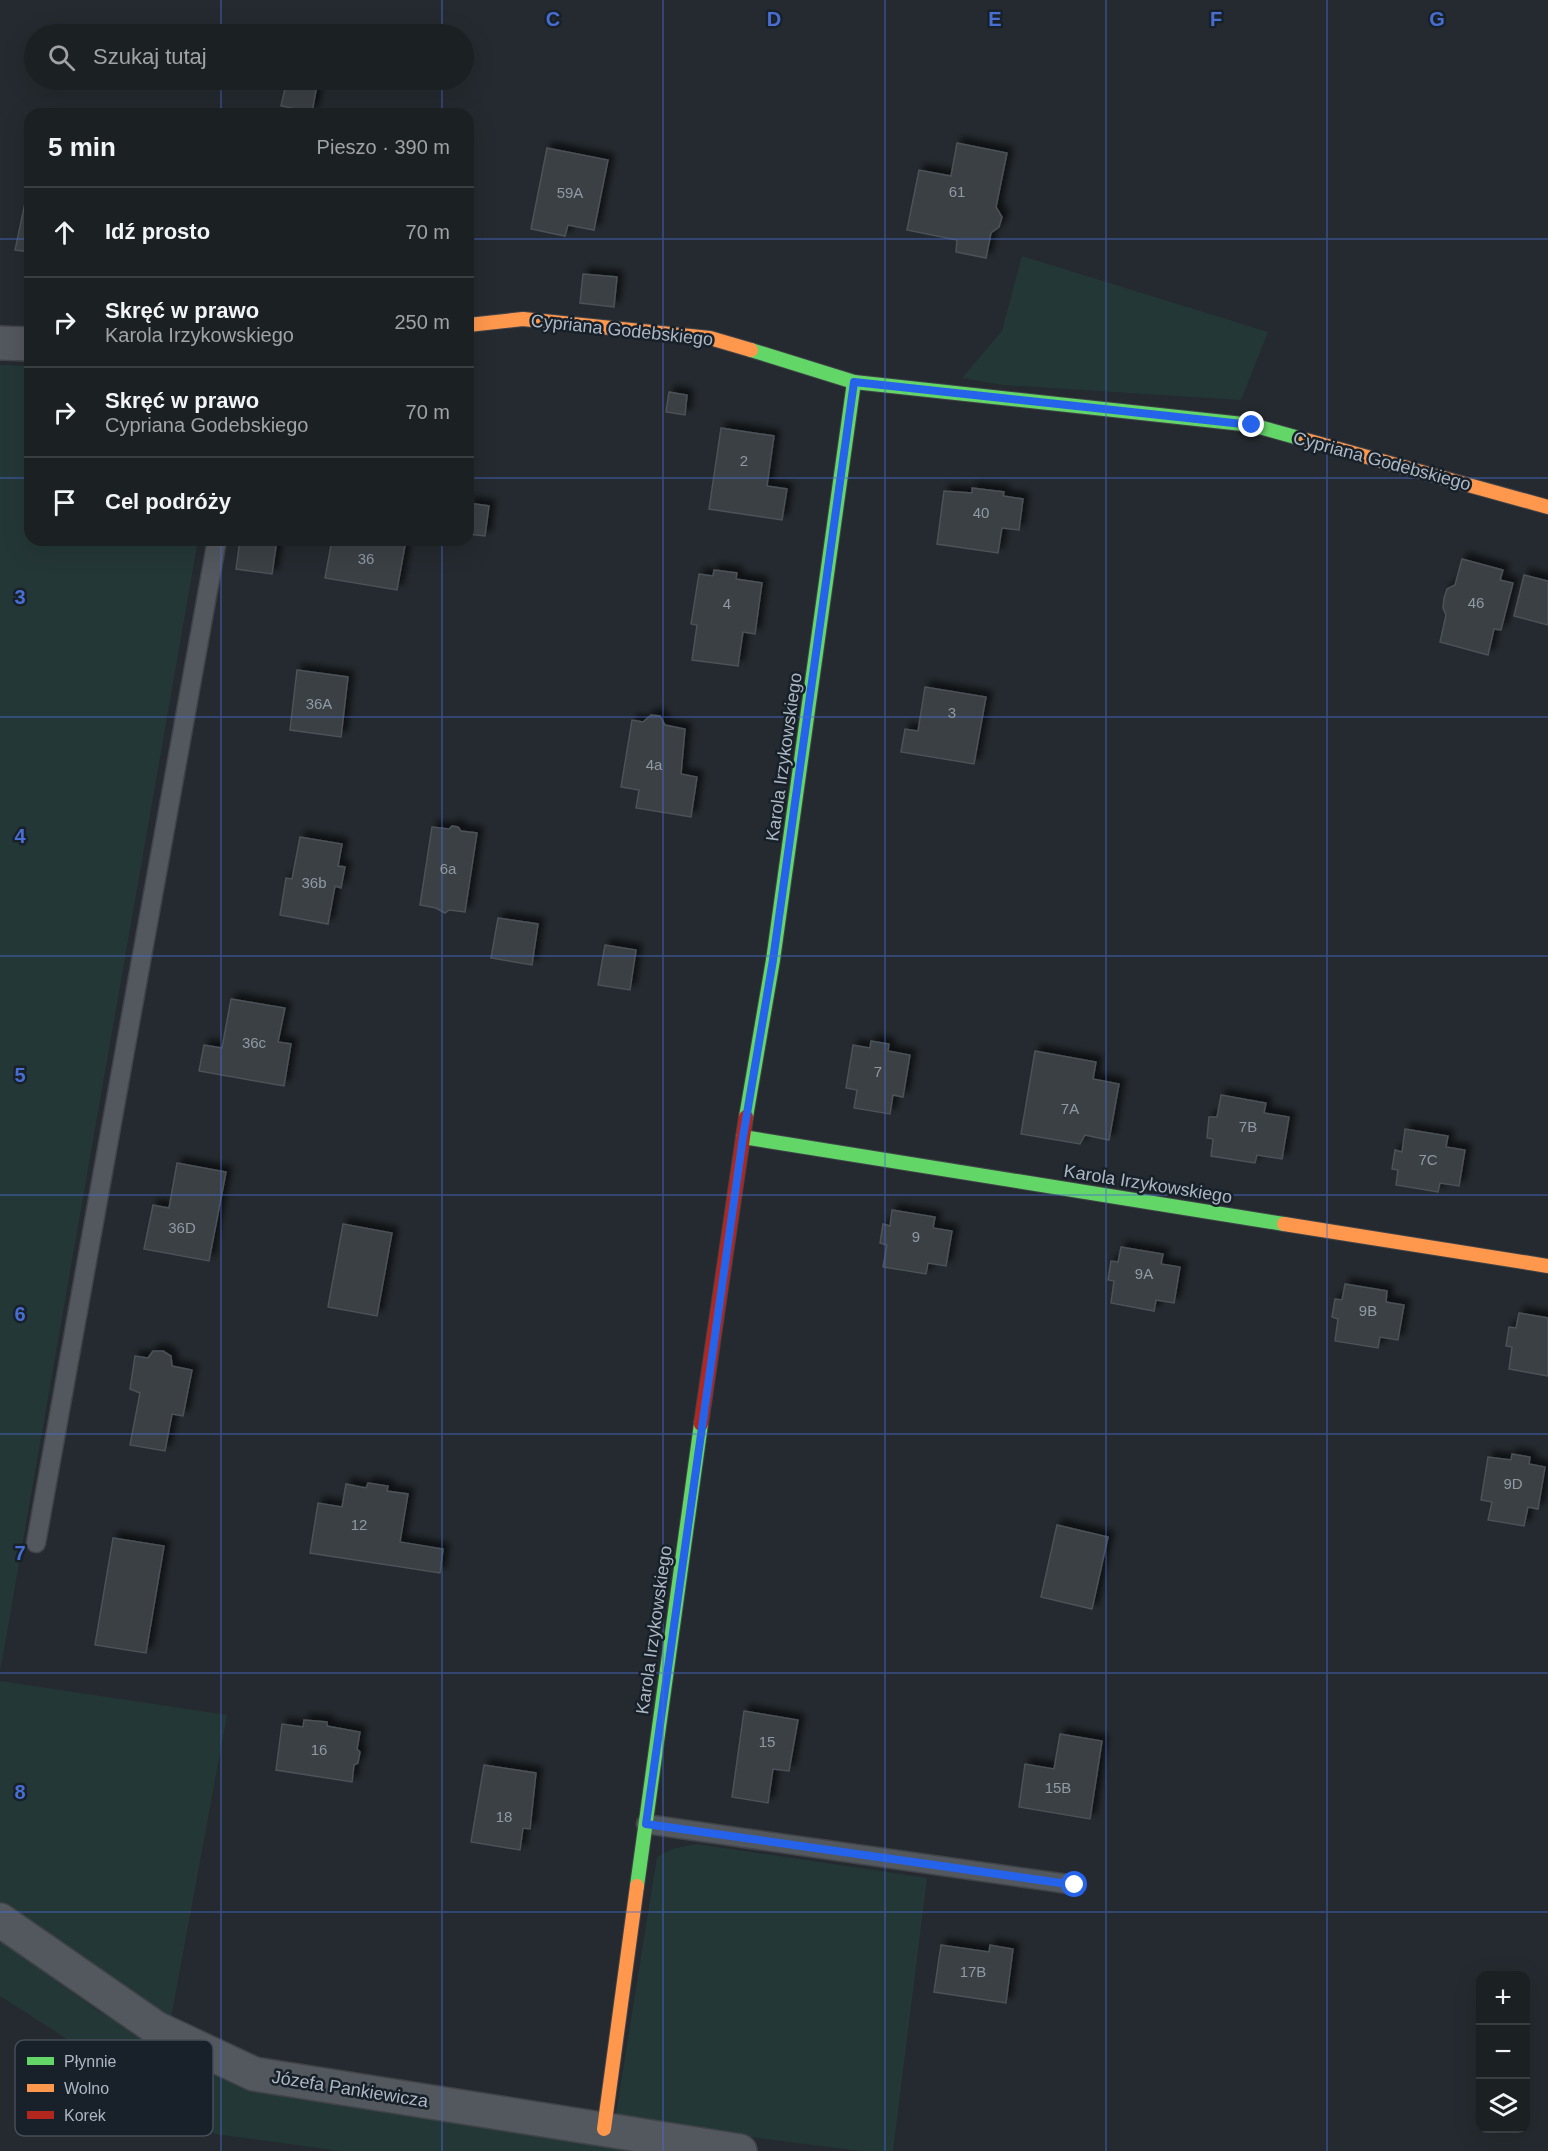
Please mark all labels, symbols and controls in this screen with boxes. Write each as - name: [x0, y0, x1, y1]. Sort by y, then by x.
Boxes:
- text: C: [546, 8, 560, 30]
- text: D: [767, 8, 781, 30]
- text: E: [988, 8, 1002, 30]
- text: F: [1210, 8, 1222, 30]
- text: G: [1429, 8, 1445, 30]
- search box: [24, 24, 474, 90]
- icon: search: [45, 41, 78, 74]
- text: Szukaj tutaj: [93, 44, 207, 69]
- text: 5 min: [48, 132, 116, 162]
- text: Pieszo · 390 m: [317, 136, 450, 158]
- house number: 61: [949, 183, 965, 200]
- house number: 59A: [557, 184, 583, 201]
- icon: ahead: [48, 216, 81, 249]
- text: Idź prosto: [105, 219, 210, 244]
- text: 70 m: [406, 221, 450, 243]
- text: Skręć w prawo: [105, 298, 259, 323]
- icon: right: [48, 306, 81, 339]
- street label: Cypriana Godebskiego: [530, 310, 714, 350]
- text: 250 m: [394, 311, 450, 333]
- text: Karola Irzykowskiego: [105, 324, 294, 346]
- text: Skręć w prawo: [105, 388, 259, 413]
- icon: right: [48, 396, 81, 429]
- text: 70 m: [406, 401, 450, 423]
- route end: [1238, 411, 1264, 437]
- text: Cypriana Godebskiego: [105, 414, 308, 436]
- street label: Cypriana Godebskiego: [1291, 428, 1473, 494]
- house number: 2: [740, 452, 748, 469]
- icon: arrive: [48, 486, 81, 519]
- text: Cel podróży: [105, 489, 231, 514]
- house number: 40: [973, 504, 989, 521]
- house number: 36: [358, 550, 374, 567]
- text: 3: [14, 586, 26, 608]
- house number: 46: [1468, 594, 1484, 611]
- house number: 4: [723, 595, 731, 612]
- street label: Karola Irzykowskiego: [762, 671, 806, 843]
- house number: 36A: [306, 695, 332, 712]
- house number: 3: [948, 704, 956, 721]
- house number: 4a: [646, 756, 663, 773]
- text: 4: [14, 825, 26, 847]
- house number: 6a: [440, 860, 457, 877]
- house number: 36b: [301, 874, 327, 891]
- house number: 36c: [242, 1034, 267, 1051]
- house number: 7: [874, 1063, 882, 1080]
- text: 5: [14, 1064, 26, 1086]
- house number: 7A: [1061, 1100, 1079, 1117]
- house number: 7B: [1239, 1118, 1257, 1135]
- house number: 7C: [1418, 1151, 1438, 1168]
- street label: Karola Irzykowskiego: [1062, 1161, 1234, 1207]
- house number: 36D: [168, 1219, 196, 1236]
- house number: 9: [912, 1228, 920, 1245]
- house number: 9A: [1135, 1265, 1153, 1282]
- house number: 9B: [1359, 1302, 1377, 1319]
- text: 6: [14, 1303, 26, 1325]
- house number: 9D: [1503, 1475, 1523, 1492]
- house number: 12: [351, 1516, 367, 1533]
- text: 7: [14, 1542, 26, 1564]
- street label: Karola Irzykowskiego: [632, 1544, 676, 1716]
- house number: 15: [759, 1733, 775, 1750]
- house number: 16: [311, 1741, 327, 1758]
- house number: 15B: [1045, 1779, 1071, 1796]
- text: 8: [14, 1781, 26, 1803]
- house number: 18: [496, 1808, 512, 1825]
- route start: [1061, 1871, 1087, 1897]
- house number: 17B: [960, 1963, 986, 1980]
- map controls: [1476, 1971, 1530, 2133]
- button: +: [1476, 1971, 1530, 2025]
- button: −: [1476, 2025, 1530, 2079]
- legend: [15, 2040, 213, 2136]
- text: Płynnie: [64, 2053, 117, 2070]
- street label: Józefa Pankiewicza: [270, 2067, 431, 2111]
- button: layers: [1476, 2079, 1530, 2133]
- text: Wolno: [64, 2080, 109, 2097]
- text: Korek: [64, 2107, 107, 2124]

